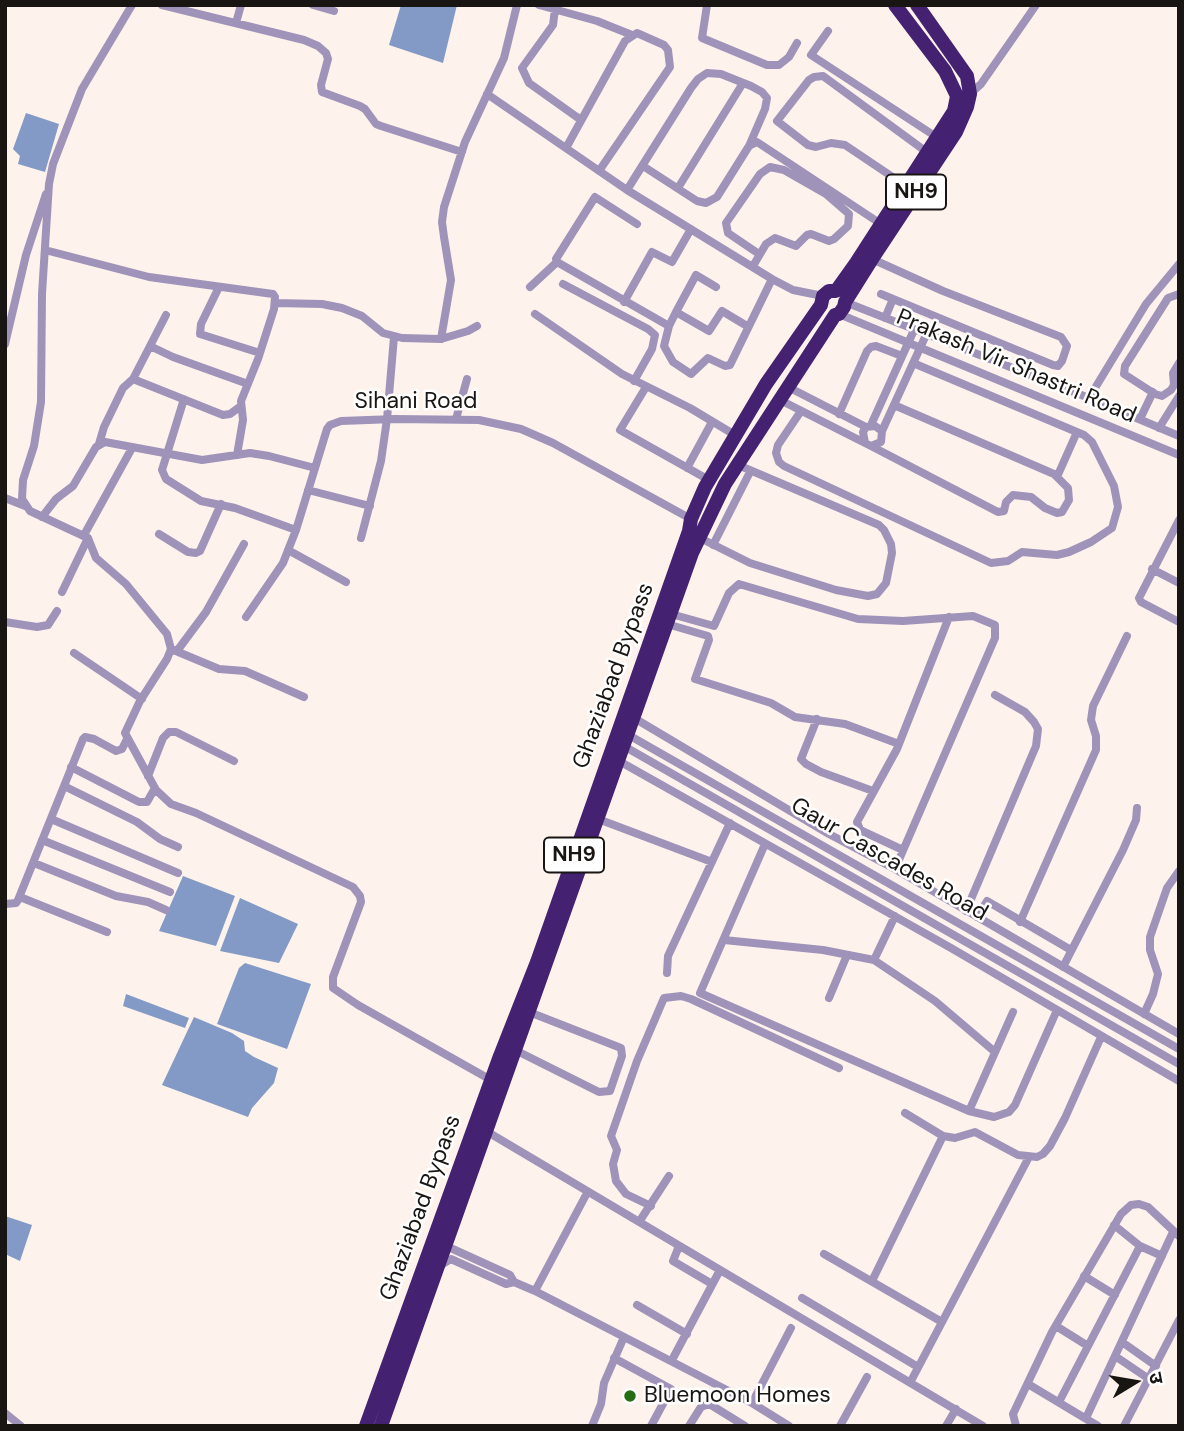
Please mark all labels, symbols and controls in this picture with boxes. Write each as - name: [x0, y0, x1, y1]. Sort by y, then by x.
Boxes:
- road number: NH9: [886, 174, 946, 210]
- street label: Prakash Vir Shastri Road: [892, 304, 1140, 430]
- street label: Sihani Road: [355, 388, 477, 416]
- street label: Ghaziabad Bypass: [568, 579, 660, 773]
- street label: Gaur Cascades Road: [786, 792, 992, 928]
- road number: NH9: [544, 838, 604, 872]
- street label: Ghaziabad Bypass: [375, 1111, 467, 1305]
- north arrow: [1100, 1347, 1170, 1417]
- text: उ: [1143, 1370, 1169, 1386]
- place label: Bluemoon Homes: [644, 1382, 831, 1410]
- marker: Bluemoon Homes: [622, 1388, 638, 1404]

